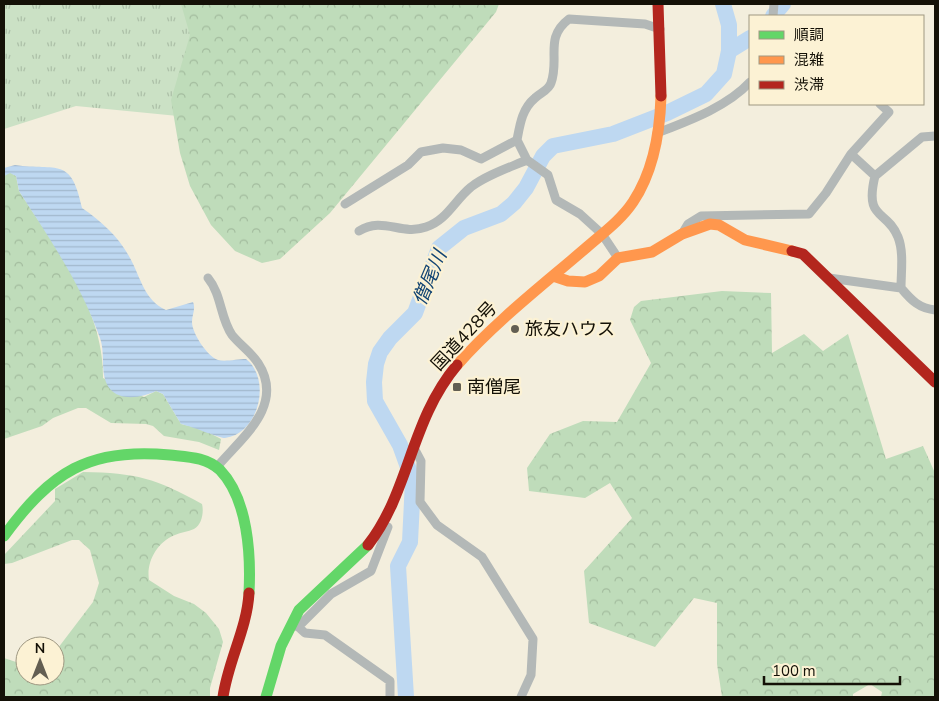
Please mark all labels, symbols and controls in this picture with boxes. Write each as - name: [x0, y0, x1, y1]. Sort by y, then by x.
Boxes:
- legend: [749, 15, 924, 105]
- text: 順調: [794, 25, 824, 45]
- text: 混雑: [794, 50, 824, 70]
- text: 渋滞: [794, 75, 824, 95]
- water label: 僧尾川: [407, 245, 454, 309]
- street label: 国道428号: [426, 296, 502, 376]
- place label: 旅友ハウス: [525, 317, 615, 341]
- marker: 旅友ハウス: [509, 323, 521, 335]
- place label: 南僧尾: [467, 375, 521, 399]
- marker: 南僧尾: [451, 381, 463, 393]
- north arrow: [15, 636, 65, 686]
- text: N: [35, 639, 45, 658]
- scale bar: [764, 654, 900, 686]
- text: 100 m: [772, 661, 816, 681]

